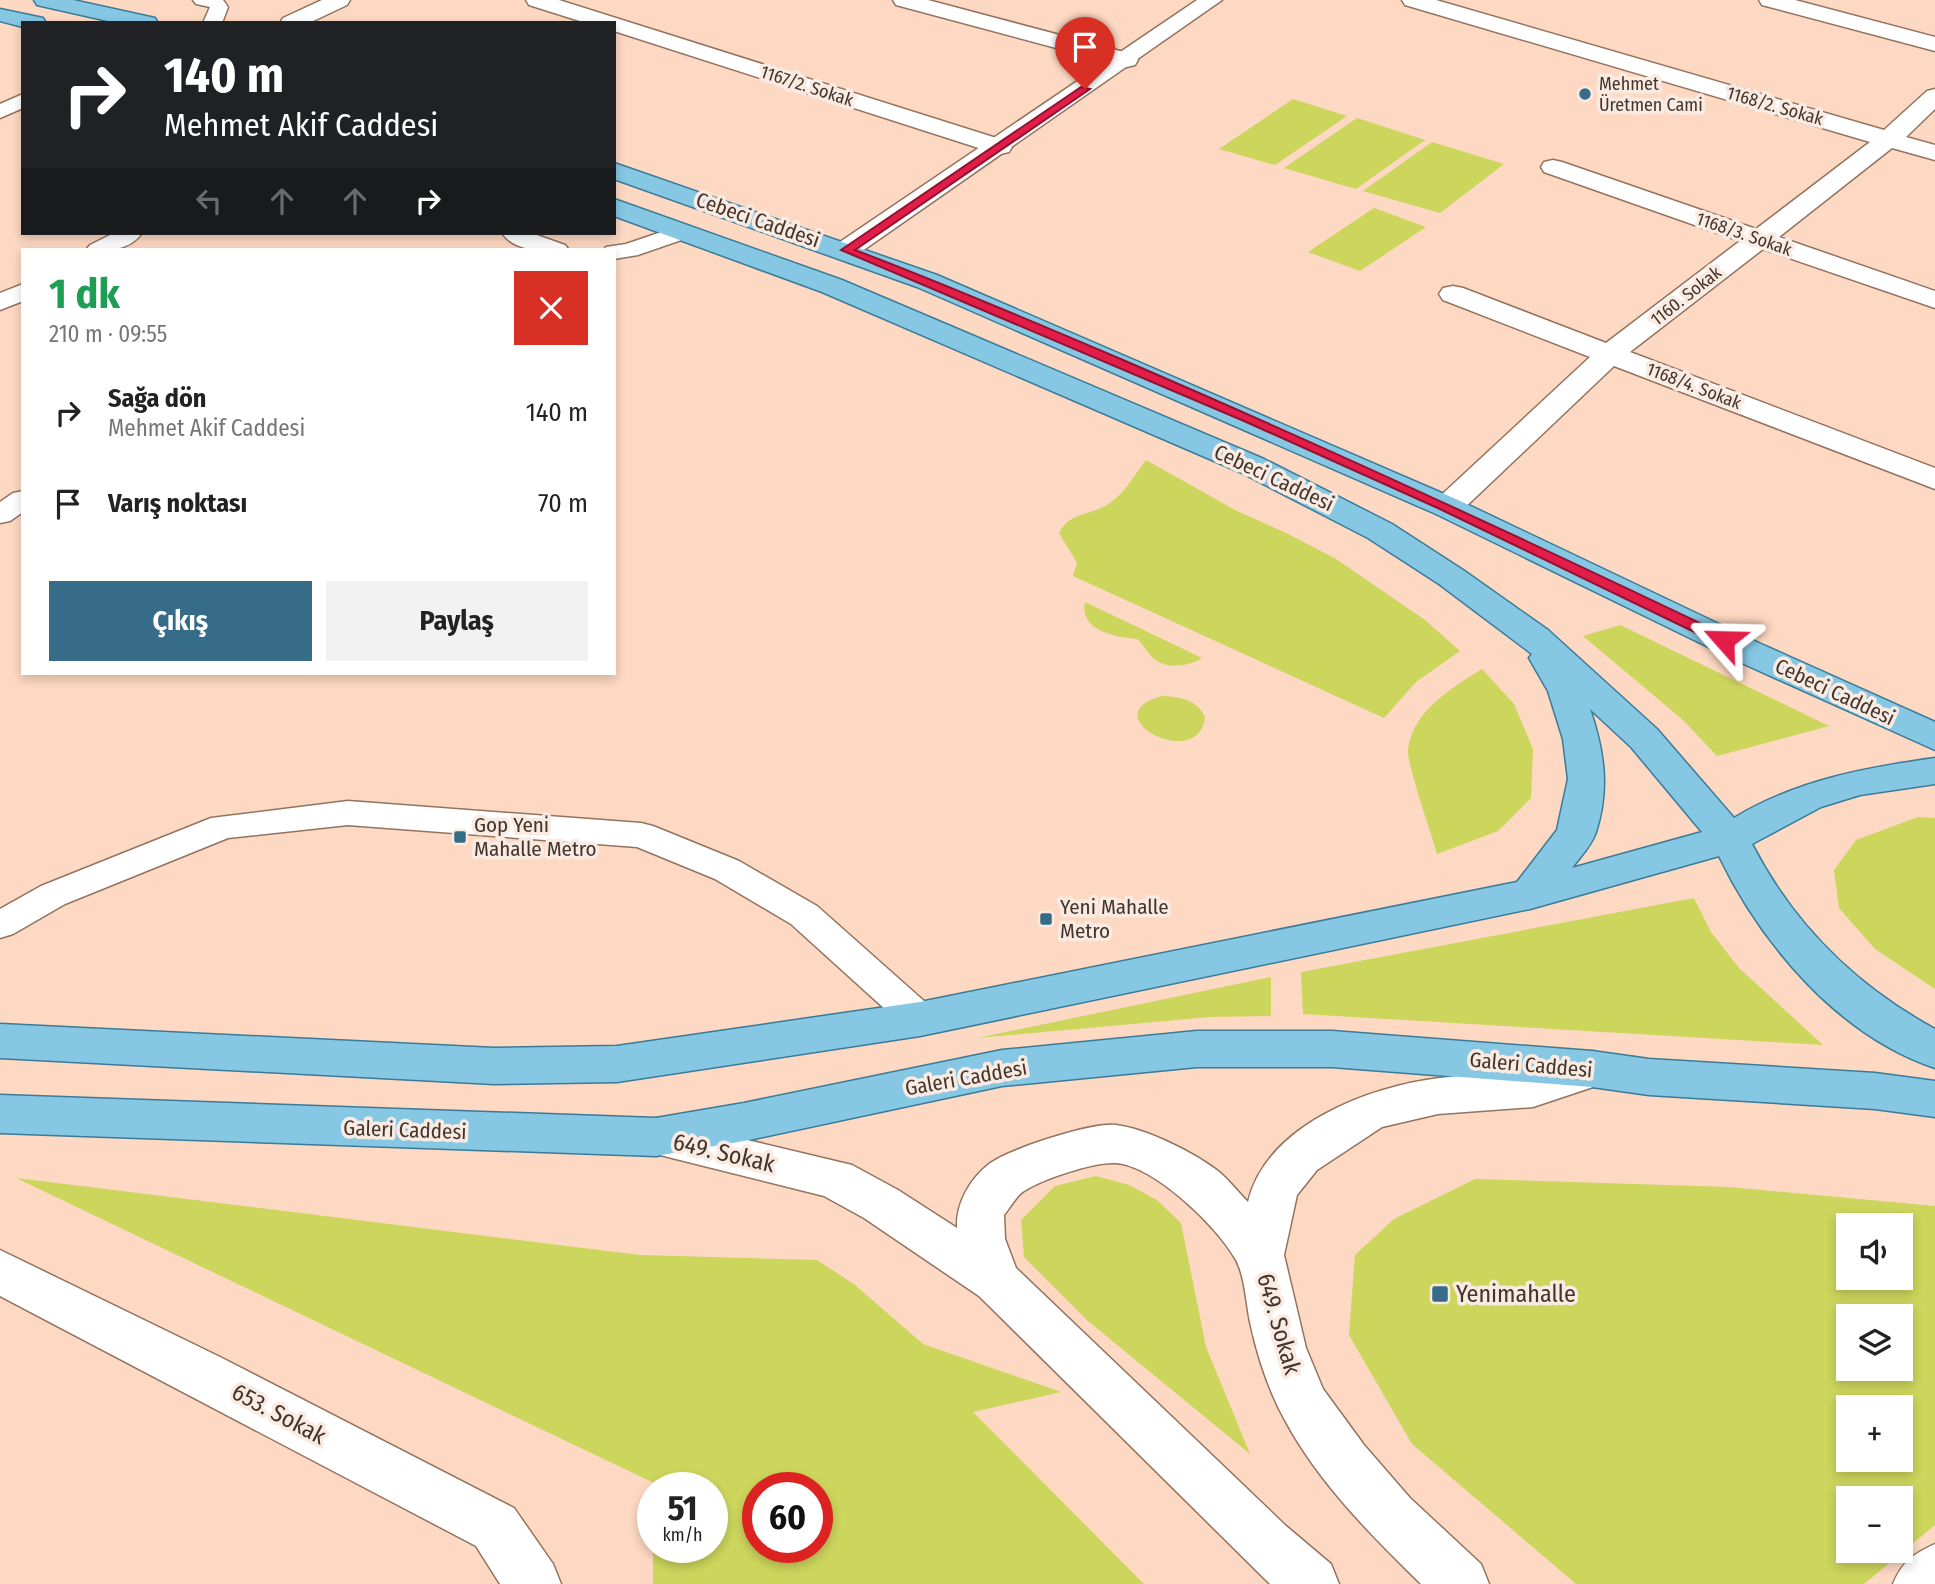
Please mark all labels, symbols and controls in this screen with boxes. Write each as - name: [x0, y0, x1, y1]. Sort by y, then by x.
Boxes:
- pin: [1055, 17, 1115, 89]
- icon: arrive: [1066, 28, 1104, 66]
- text: 140 m: [164, 46, 284, 105]
- icon: right: [49, 49, 140, 140]
- street label: 1167/2. Sokak: [758, 61, 857, 112]
- place label: Mehmet Üretmen Cami: [1599, 73, 1703, 116]
- street label: 1168/2. Sokak: [1724, 82, 1826, 130]
- marker: Mehmet Üretmen Cami: [1577, 86, 1593, 102]
- text: Mehmet Akif Caddesi: [164, 106, 438, 144]
- icon: left: [190, 182, 228, 220]
- icon: ahead: [263, 182, 301, 220]
- icon: ahead: [336, 182, 374, 220]
- icon: right: [409, 182, 447, 220]
- street label: Cebeci Caddesi: [693, 187, 823, 253]
- street label: 1168/3. Sokak: [1693, 207, 1795, 261]
- street label: 1160. Sokak: [1646, 261, 1726, 330]
- text: 1 dk: [49, 269, 120, 319]
- button: close: [514, 271, 588, 345]
- text: 210 m · 09:55: [49, 320, 167, 348]
- street label: 1168/4. Sokak: [1644, 358, 1745, 414]
- text: Sağa dön: [108, 383, 207, 414]
- icon: right: [49, 394, 87, 432]
- text: 140 m: [526, 397, 588, 428]
- text: Mehmet Akif Caddesi: [108, 414, 305, 442]
- street label: Cebeci Caddesi: [1210, 439, 1338, 517]
- icon: arrive: [49, 485, 87, 523]
- text: Varış noktası: [108, 488, 247, 519]
- text: 70 m: [538, 488, 588, 519]
- button: Çıkış: [49, 581, 312, 661]
- button: Paylaş: [326, 581, 588, 661]
- position arrow: [1687, 603, 1761, 677]
- street label: Cebeci Caddesi: [1771, 653, 1899, 731]
- place label: Gop Yeni Mahalle Metro: [474, 812, 597, 862]
- marker: Gop Yeni Mahalle Metro: [452, 829, 468, 845]
- place label: Yeni Mahalle Metro: [1060, 894, 1169, 944]
- marker: Yeni Mahalle Metro: [1038, 911, 1054, 927]
- street label: Galeri Caddesi: [1468, 1047, 1594, 1083]
- street label: Galeri Caddesi: [903, 1054, 1029, 1102]
- street label: Galeri Caddesi: [343, 1115, 467, 1145]
- street label: 649. Sokak: [670, 1128, 778, 1178]
- map controls: [1836, 1213, 1913, 1563]
- button: sound: [1836, 1213, 1913, 1290]
- street label: 649. Sokak: [1251, 1270, 1307, 1379]
- place label: Yenimahalle: [1456, 1280, 1576, 1308]
- marker: Yenimahalle: [1430, 1284, 1450, 1304]
- button: layers: [1836, 1304, 1913, 1381]
- street label: 653. Sokak: [227, 1378, 332, 1451]
- button: +: [1836, 1395, 1913, 1472]
- speed limit sign: 60: [742, 1472, 833, 1563]
- button: −: [1836, 1486, 1913, 1563]
- text: 51: [667, 1487, 698, 1529]
- text: km/h: [662, 1524, 703, 1546]

